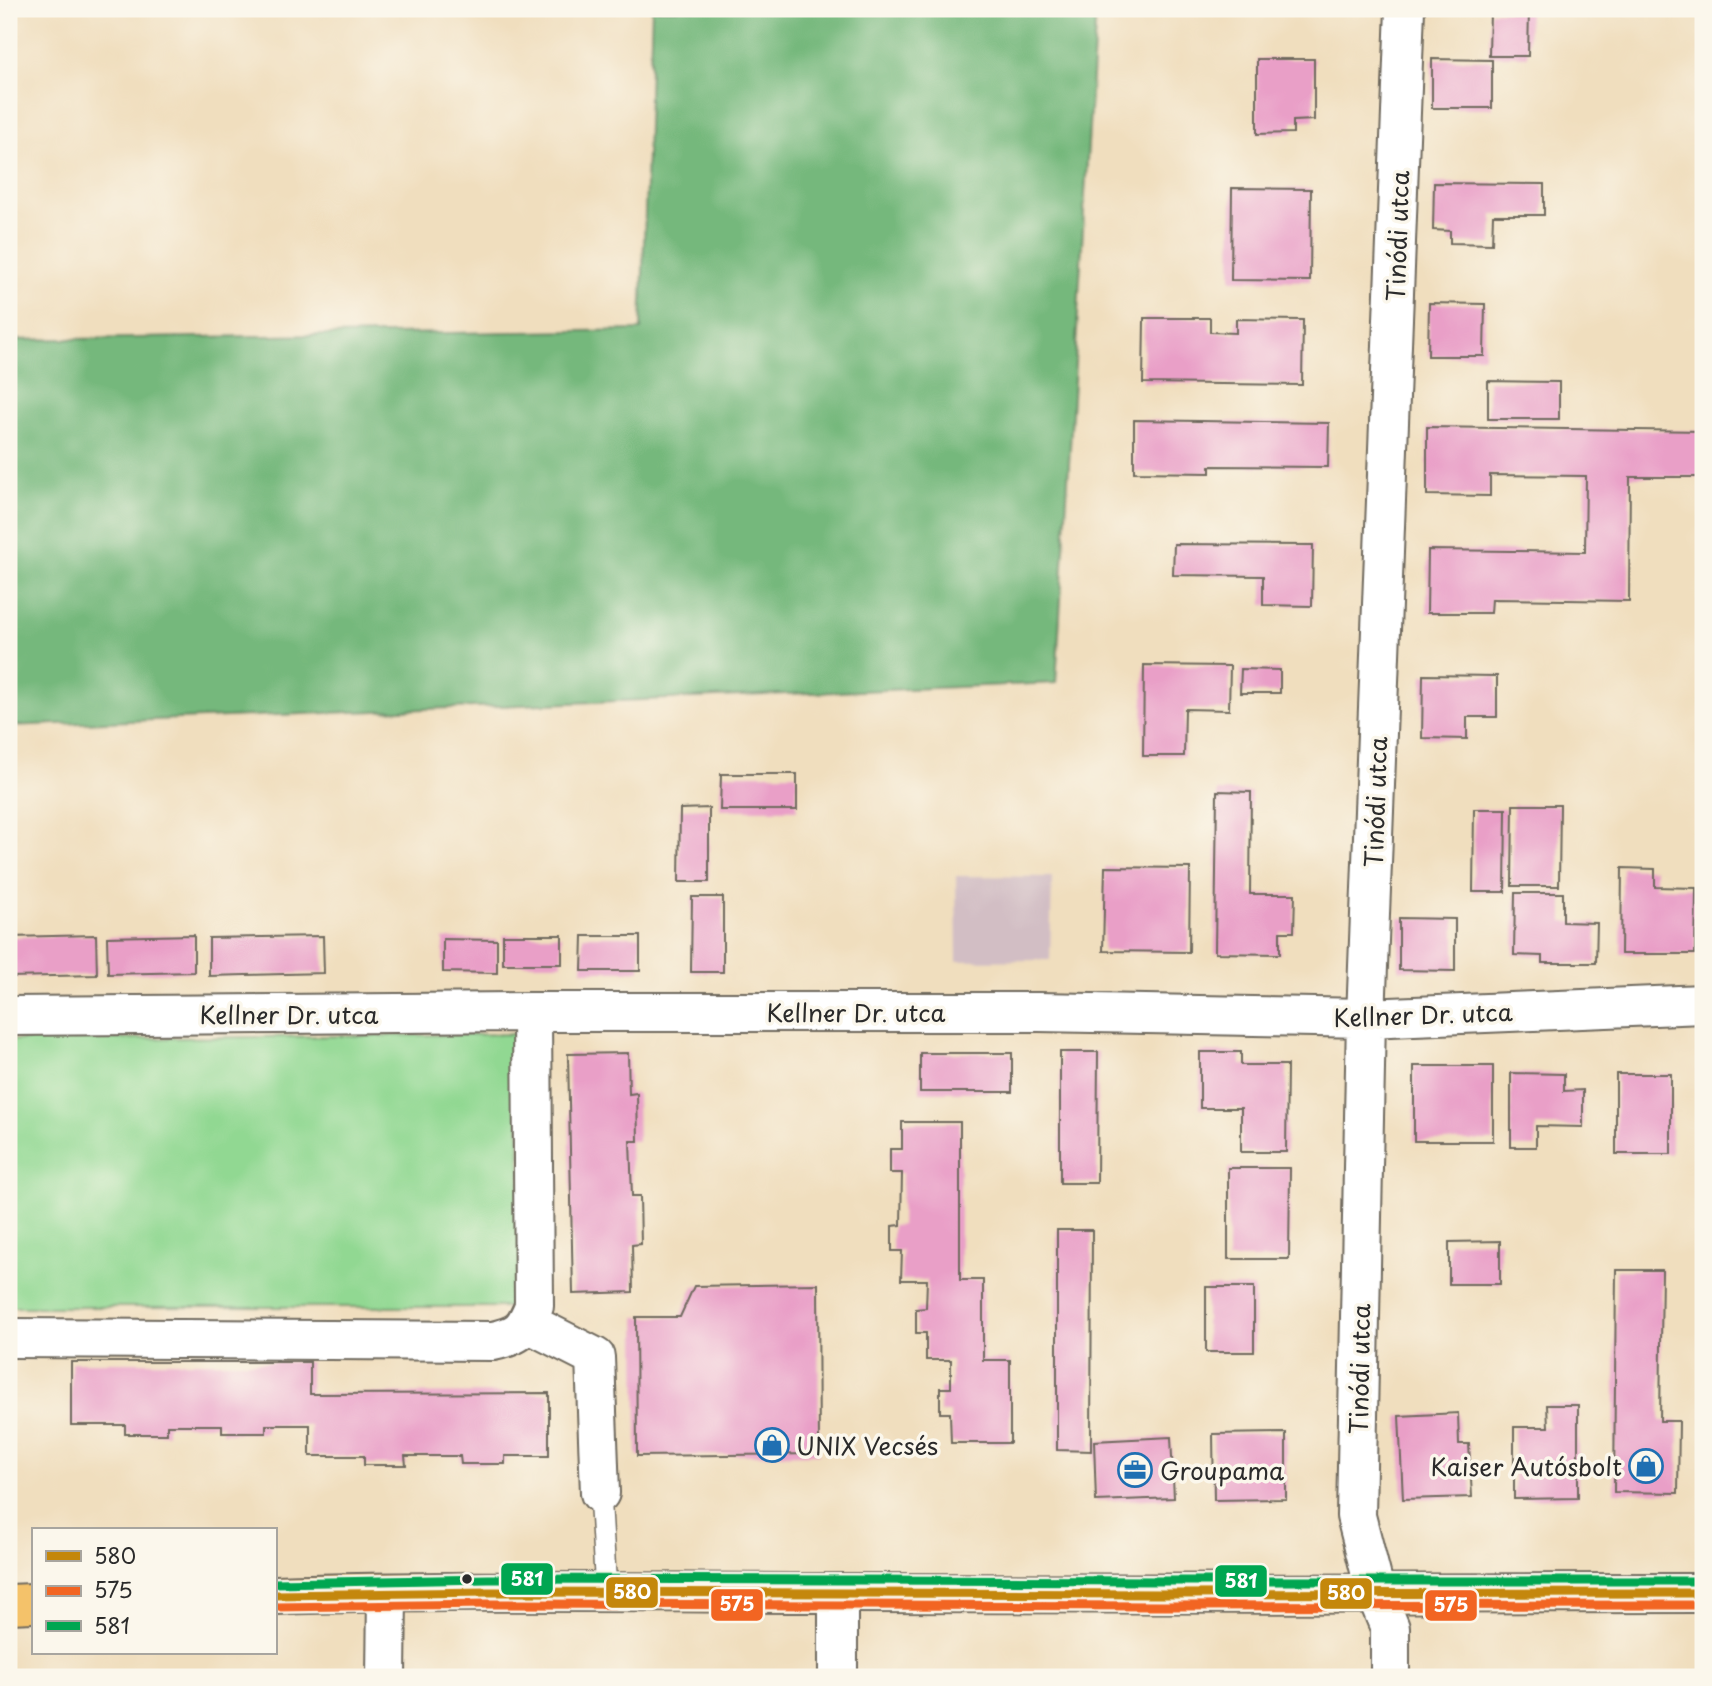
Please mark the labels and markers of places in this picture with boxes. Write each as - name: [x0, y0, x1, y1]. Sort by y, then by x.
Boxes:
- shop icon: UNIX Vecsés: [753, 1426, 791, 1464]
- place label: UNIX Vecsés: [796, 1427, 938, 1463]
- shop icon: Kaiser Autósbolt: [1627, 1447, 1665, 1485]
- place label: Kaiser Autósbolt: [1431, 1448, 1622, 1484]
- office icon: Groupama: [1116, 1451, 1154, 1489]
- place label: Groupama: [1160, 1452, 1284, 1488]
- unlabelled marker: [460, 1572, 474, 1586]

